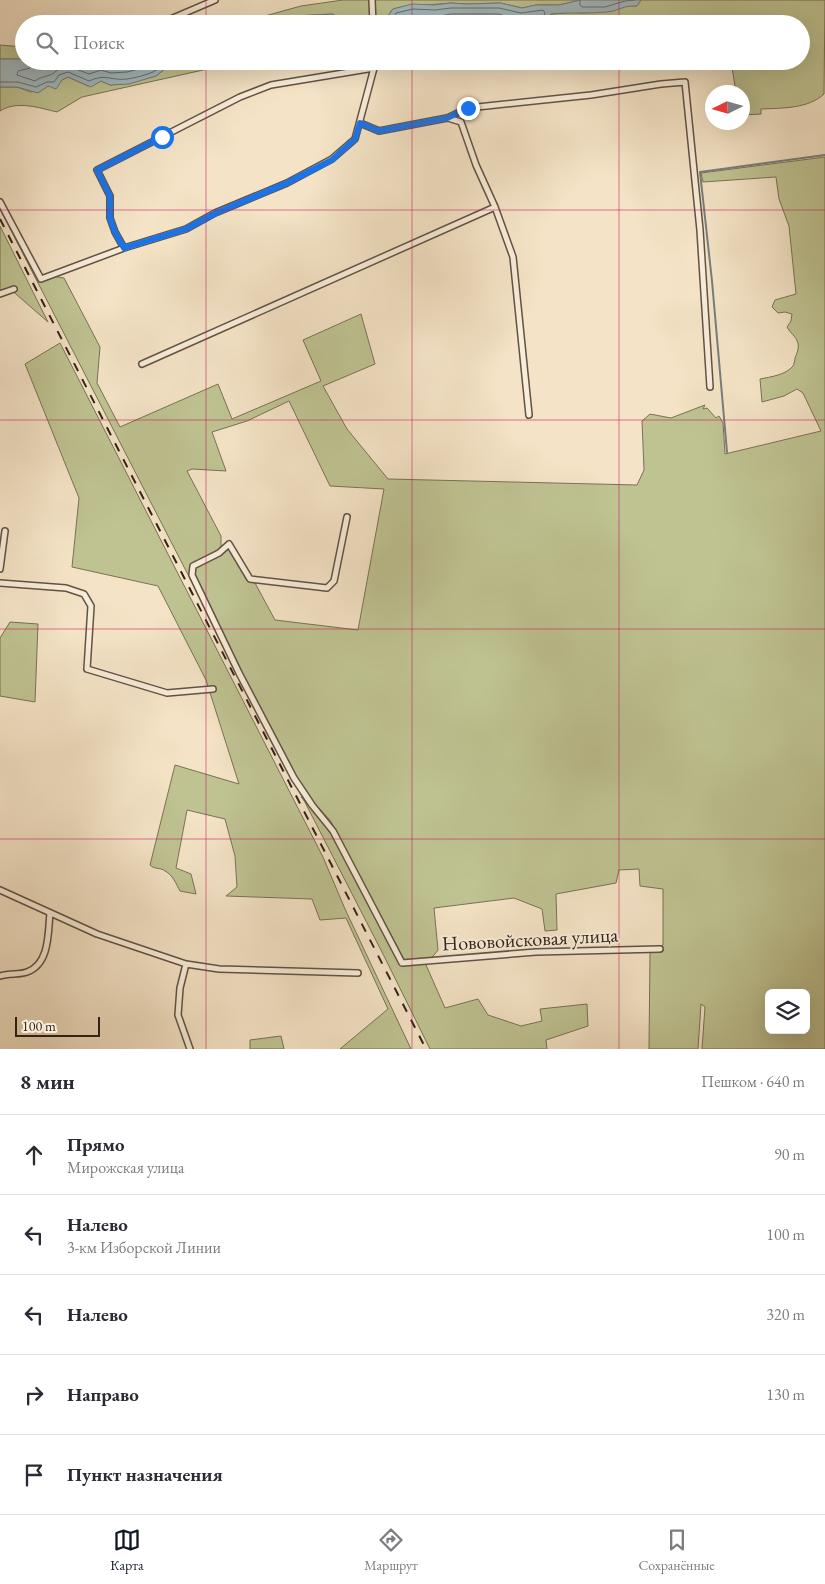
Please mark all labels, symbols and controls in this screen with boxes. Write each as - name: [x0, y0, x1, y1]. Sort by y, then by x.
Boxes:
- search box: [15, 15, 810, 70]
- icon: search: [33, 29, 61, 57]
- text: Поиск: [73, 30, 125, 55]
- north arrow: [705, 85, 750, 130]
- route end: [457, 97, 480, 120]
- route start: [151, 126, 174, 149]
- street label: Нововойсковая улица: [441, 921, 619, 957]
- map controls: [765, 989, 810, 1034]
- button: layers: [765, 989, 810, 1034]
- scale bar: [15, 1014, 100, 1037]
- text: 100 m: [22, 1017, 56, 1035]
- text: 8 мин: [20, 1068, 75, 1095]
- text: Пешком · 640 m: [701, 1071, 805, 1092]
- text: Прямо: [67, 1132, 125, 1157]
- icon: ahead: [20, 1141, 48, 1169]
- text: 90 m: [774, 1144, 805, 1165]
- text: Мирожская улица: [67, 1157, 184, 1178]
- text: Налево: [67, 1212, 128, 1237]
- icon: left: [20, 1221, 48, 1249]
- text: 100 m: [766, 1224, 805, 1245]
- text: 3-км Изборской Линии: [67, 1237, 221, 1258]
- icon: left: [20, 1301, 48, 1329]
- text: Налево: [67, 1302, 128, 1327]
- text: 320 m: [766, 1304, 805, 1325]
- icon: right: [20, 1381, 48, 1409]
- text: Направо: [67, 1382, 139, 1407]
- text: 130 m: [766, 1384, 805, 1405]
- icon: arrive: [20, 1461, 48, 1489]
- text: Пункт назначения: [67, 1462, 223, 1487]
- tab: Карта: [110, 1526, 144, 1574]
- tab: Маршрут: [364, 1526, 418, 1574]
- tab: Сохранённые: [638, 1526, 715, 1574]

